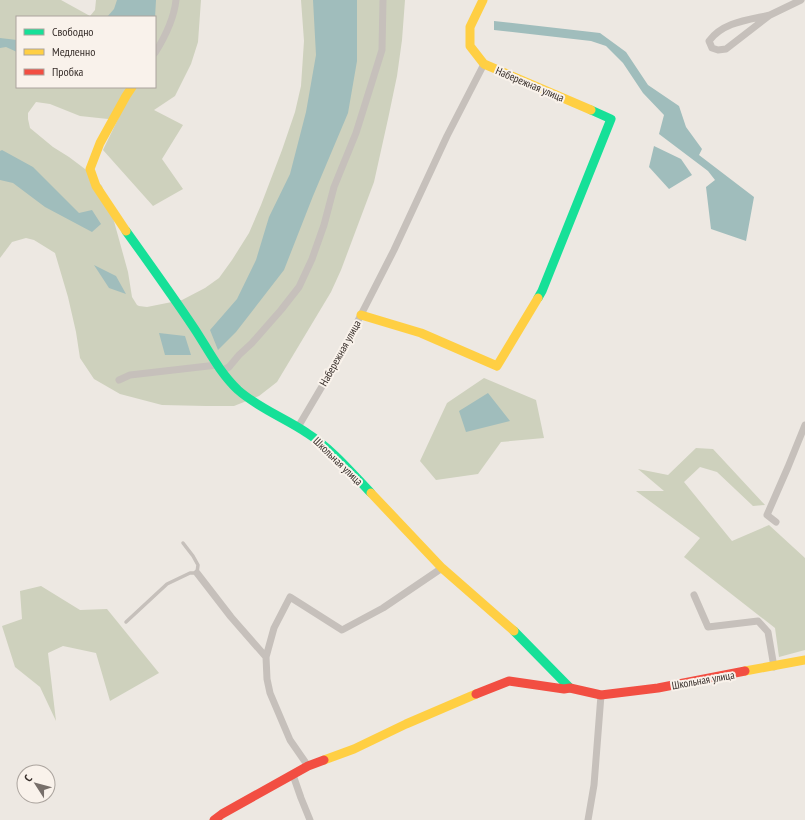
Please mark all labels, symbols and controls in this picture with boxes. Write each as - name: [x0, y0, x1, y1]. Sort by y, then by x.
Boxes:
- legend: [16, 16, 156, 88]
- text: Свободно: [52, 24, 94, 39]
- text: Медленно: [52, 44, 95, 59]
- street label: Набережная улица: [494, 63, 566, 105]
- text: Пробка: [52, 64, 84, 79]
- street label: Набережная улица: [316, 318, 364, 388]
- street label: Школьная улица: [310, 434, 366, 488]
- street label: Школьная улица: [671, 668, 735, 692]
- north arrow: [16, 764, 56, 804]
- text: С: [21, 772, 35, 784]

